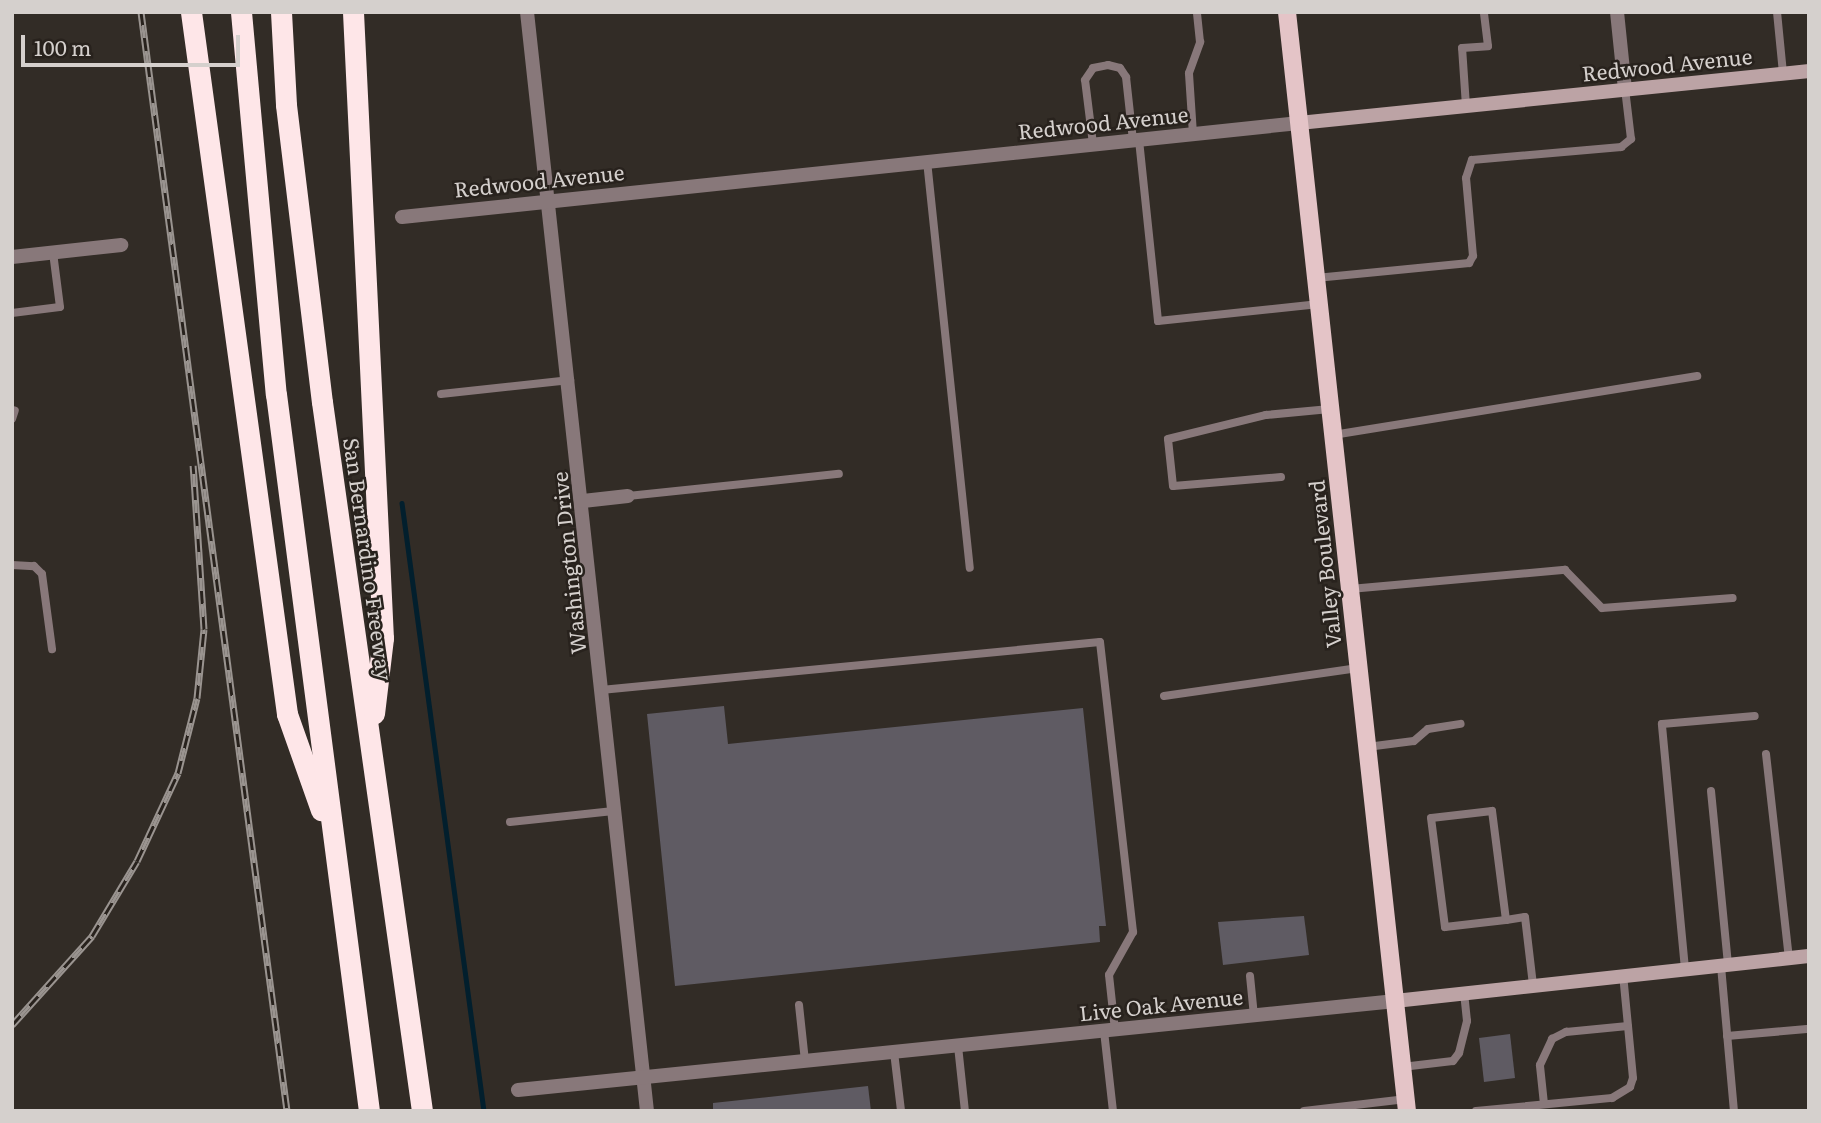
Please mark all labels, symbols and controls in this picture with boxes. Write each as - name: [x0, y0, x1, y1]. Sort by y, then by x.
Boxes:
- scale bar: [24, 21, 243, 65]
- text: 100 m: [34, 31, 91, 62]
- street label: Redwood Avenue: [1581, 43, 1753, 85]
- street label: Redwood Avenue: [1017, 101, 1189, 143]
- street label: Redwood Avenue: [453, 159, 625, 201]
- street label: San Bernardino Freeway: [339, 436, 399, 682]
- street label: Washington Drive: [546, 470, 590, 656]
- street label: Valley Boulevard: [1303, 479, 1345, 649]
- street label: Live Oak Avenue: [1078, 983, 1244, 1025]

